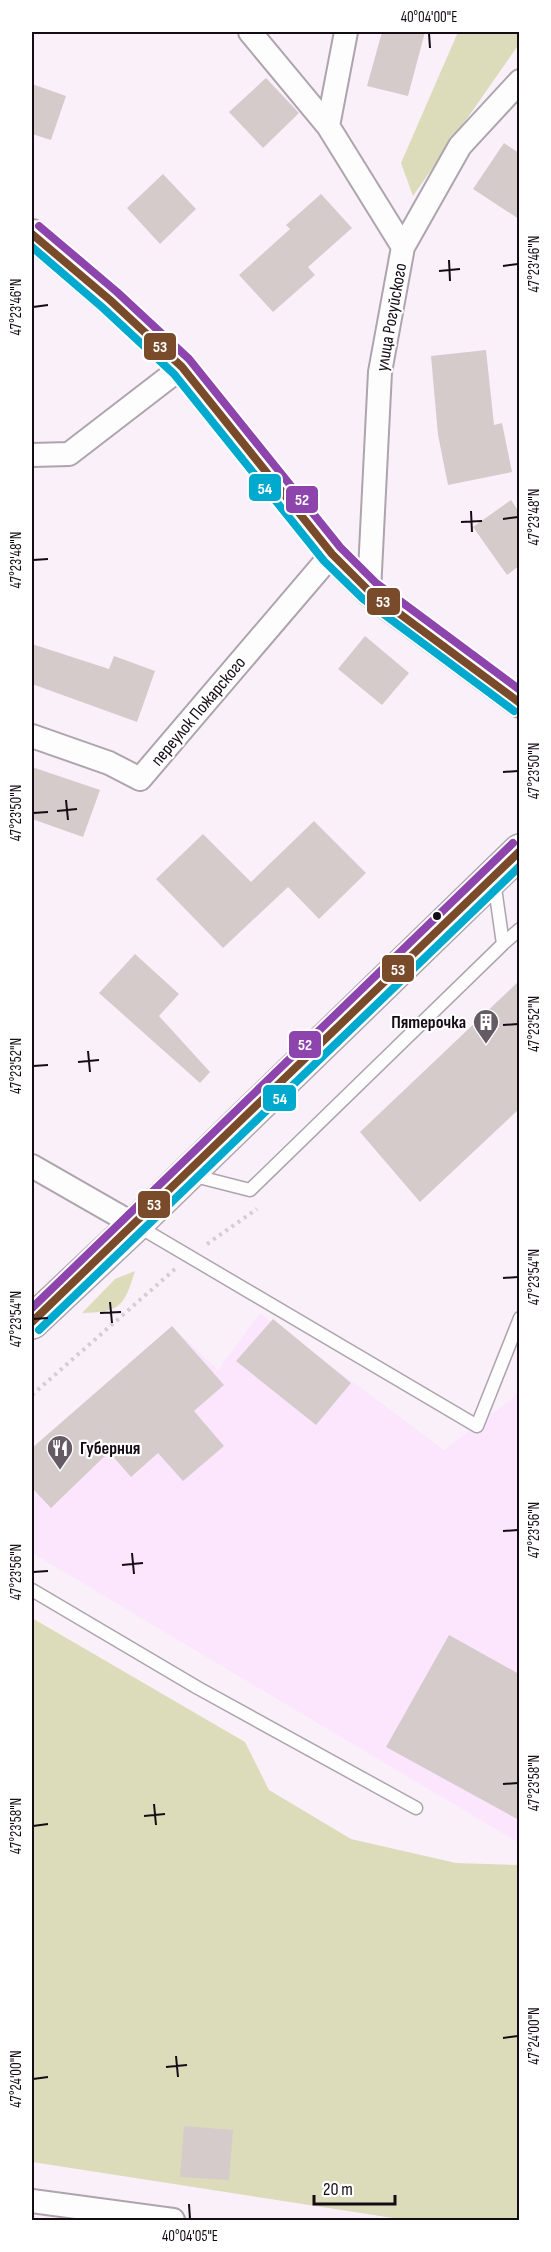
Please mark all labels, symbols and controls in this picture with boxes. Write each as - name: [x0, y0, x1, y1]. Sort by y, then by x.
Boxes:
- text: 40°04'00"E: [401, 8, 457, 27]
- text: 47°23'46"N: [525, 236, 544, 292]
- street label: улица Рогуйского: [372, 261, 411, 373]
- text: 47°23'46"N: [7, 279, 26, 335]
- line badge: 53: [143, 332, 177, 361]
- text: 53: [153, 338, 167, 357]
- line badge: 54: [248, 473, 282, 502]
- text: 54: [258, 480, 273, 499]
- line badge: 52: [285, 485, 319, 514]
- text: 47°23'48"N: [525, 489, 544, 545]
- text: 52: [295, 491, 309, 510]
- text: 47°23'48"N: [7, 532, 26, 588]
- line badge: 53: [366, 587, 401, 616]
- text: 53: [376, 593, 390, 612]
- street label: переулок Пожарского: [147, 652, 250, 770]
- text: 47°23'50"N: [525, 743, 544, 799]
- text: 47°23'50"N: [7, 785, 26, 841]
- unlabelled marker: [431, 910, 443, 922]
- line badge: 53: [381, 954, 415, 983]
- text: 53: [391, 961, 405, 980]
- text: 47°23'52"N: [525, 996, 544, 1052]
- building icon: Пятерочка: [471, 1007, 501, 1045]
- place label: Пятерочка: [391, 1012, 466, 1033]
- line badge: 52: [288, 1030, 322, 1059]
- text: 52: [298, 1036, 312, 1055]
- text: 47°23'52"N: [7, 1038, 26, 1094]
- line badge: 54: [262, 1084, 297, 1112]
- text: 54: [273, 1090, 288, 1109]
- line badge: 53: [137, 1190, 171, 1219]
- text: 53: [147, 1196, 161, 1215]
- text: 47°23'54"N: [525, 1249, 544, 1305]
- text: 47°23'54"N: [7, 1291, 26, 1347]
- restaurant icon: Губерния: [45, 1433, 75, 1471]
- place label: Губерния: [80, 1438, 140, 1459]
- text: 47°23'56"N: [525, 1502, 544, 1558]
- text: 47°23'56"N: [7, 1544, 26, 1600]
- text: 47°23'58"N: [525, 1755, 544, 1811]
- text: 47°23'58"N: [7, 1798, 26, 1854]
- text: 47°24'00"N: [525, 2007, 544, 2065]
- text: 47°24'00"N: [7, 2050, 26, 2108]
- scale bar: [314, 2168, 395, 2206]
- text: 20 m: [323, 2179, 353, 2200]
- text: 40°04'05"E: [162, 2227, 218, 2246]

